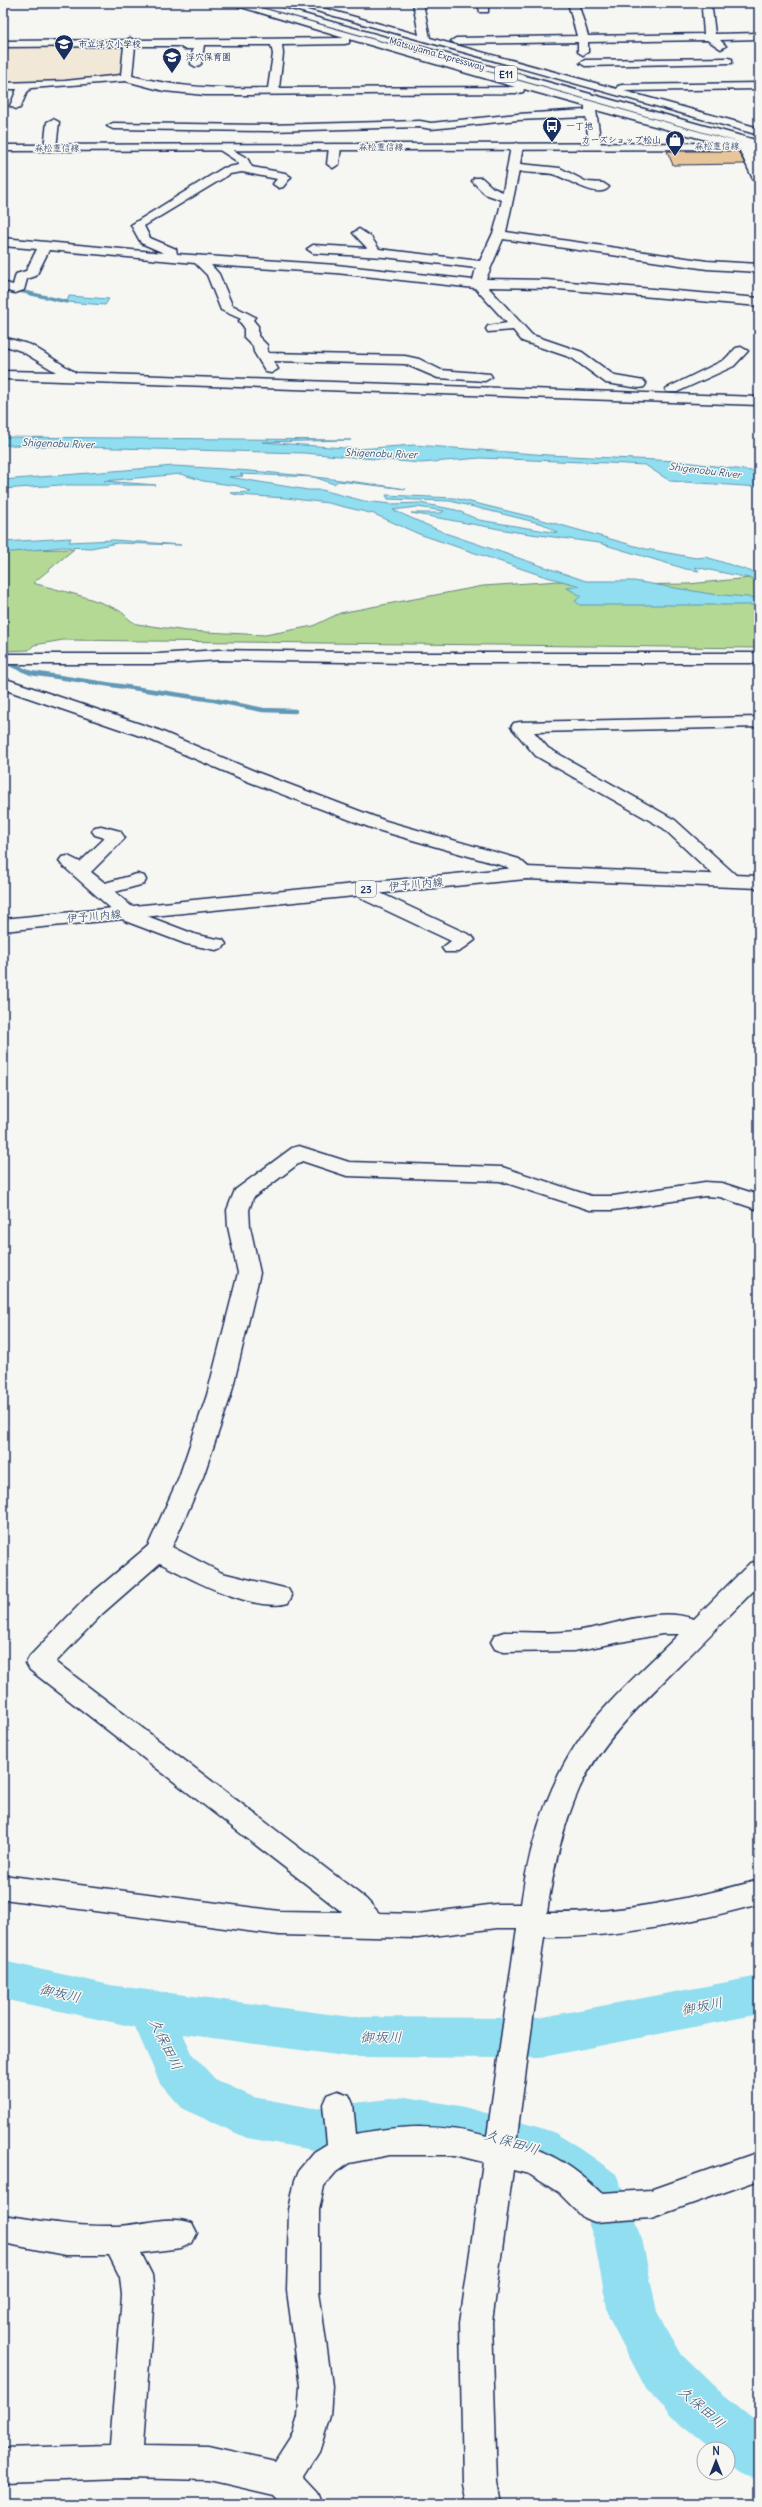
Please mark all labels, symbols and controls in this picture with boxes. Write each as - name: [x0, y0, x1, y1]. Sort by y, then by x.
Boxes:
- school or university icon: 市立浮穴小学校: [53, 33, 75, 61]
- street label: Matsuyama Expressway: [388, 35, 486, 72]
- place label: 市立浮穴小学校: [78, 38, 141, 49]
- school or university icon: 浮穴保育園: [161, 46, 183, 74]
- place label: 浮穴保育園: [186, 51, 231, 62]
- road number: E11: [495, 66, 517, 82]
- bus stop icon: 一丁地: [541, 115, 563, 143]
- place label: 一丁地: [566, 120, 593, 131]
- shop icon: カーズショップ松山: [664, 129, 686, 157]
- place label: カーズショップ松山: [581, 134, 661, 145]
- street label: 森松重信線: [694, 140, 740, 151]
- street label: 森松重信線: [358, 141, 404, 152]
- street label: 森松重信線: [34, 142, 80, 153]
- water label: Shigenobu River: [21, 436, 96, 451]
- water label: Shigenobu River: [344, 446, 419, 461]
- water label: Shigenobu River: [668, 460, 744, 482]
- street label: 伊予川内線: [388, 875, 444, 893]
- road number: 23: [356, 881, 376, 897]
- street label: 伊予川内線: [66, 907, 122, 925]
- water label: 御坂川: [38, 1980, 82, 2006]
- water label: 御坂川: [680, 1993, 724, 2019]
- water label: 久保田川: [146, 2015, 186, 2073]
- water label: 御坂川: [360, 2028, 402, 2046]
- water label: 久保田川: [483, 2125, 541, 2159]
- water label: 久保田川: [675, 2382, 729, 2432]
- north arrow: [696, 2441, 736, 2481]
- text: N: [712, 2444, 720, 2458]

